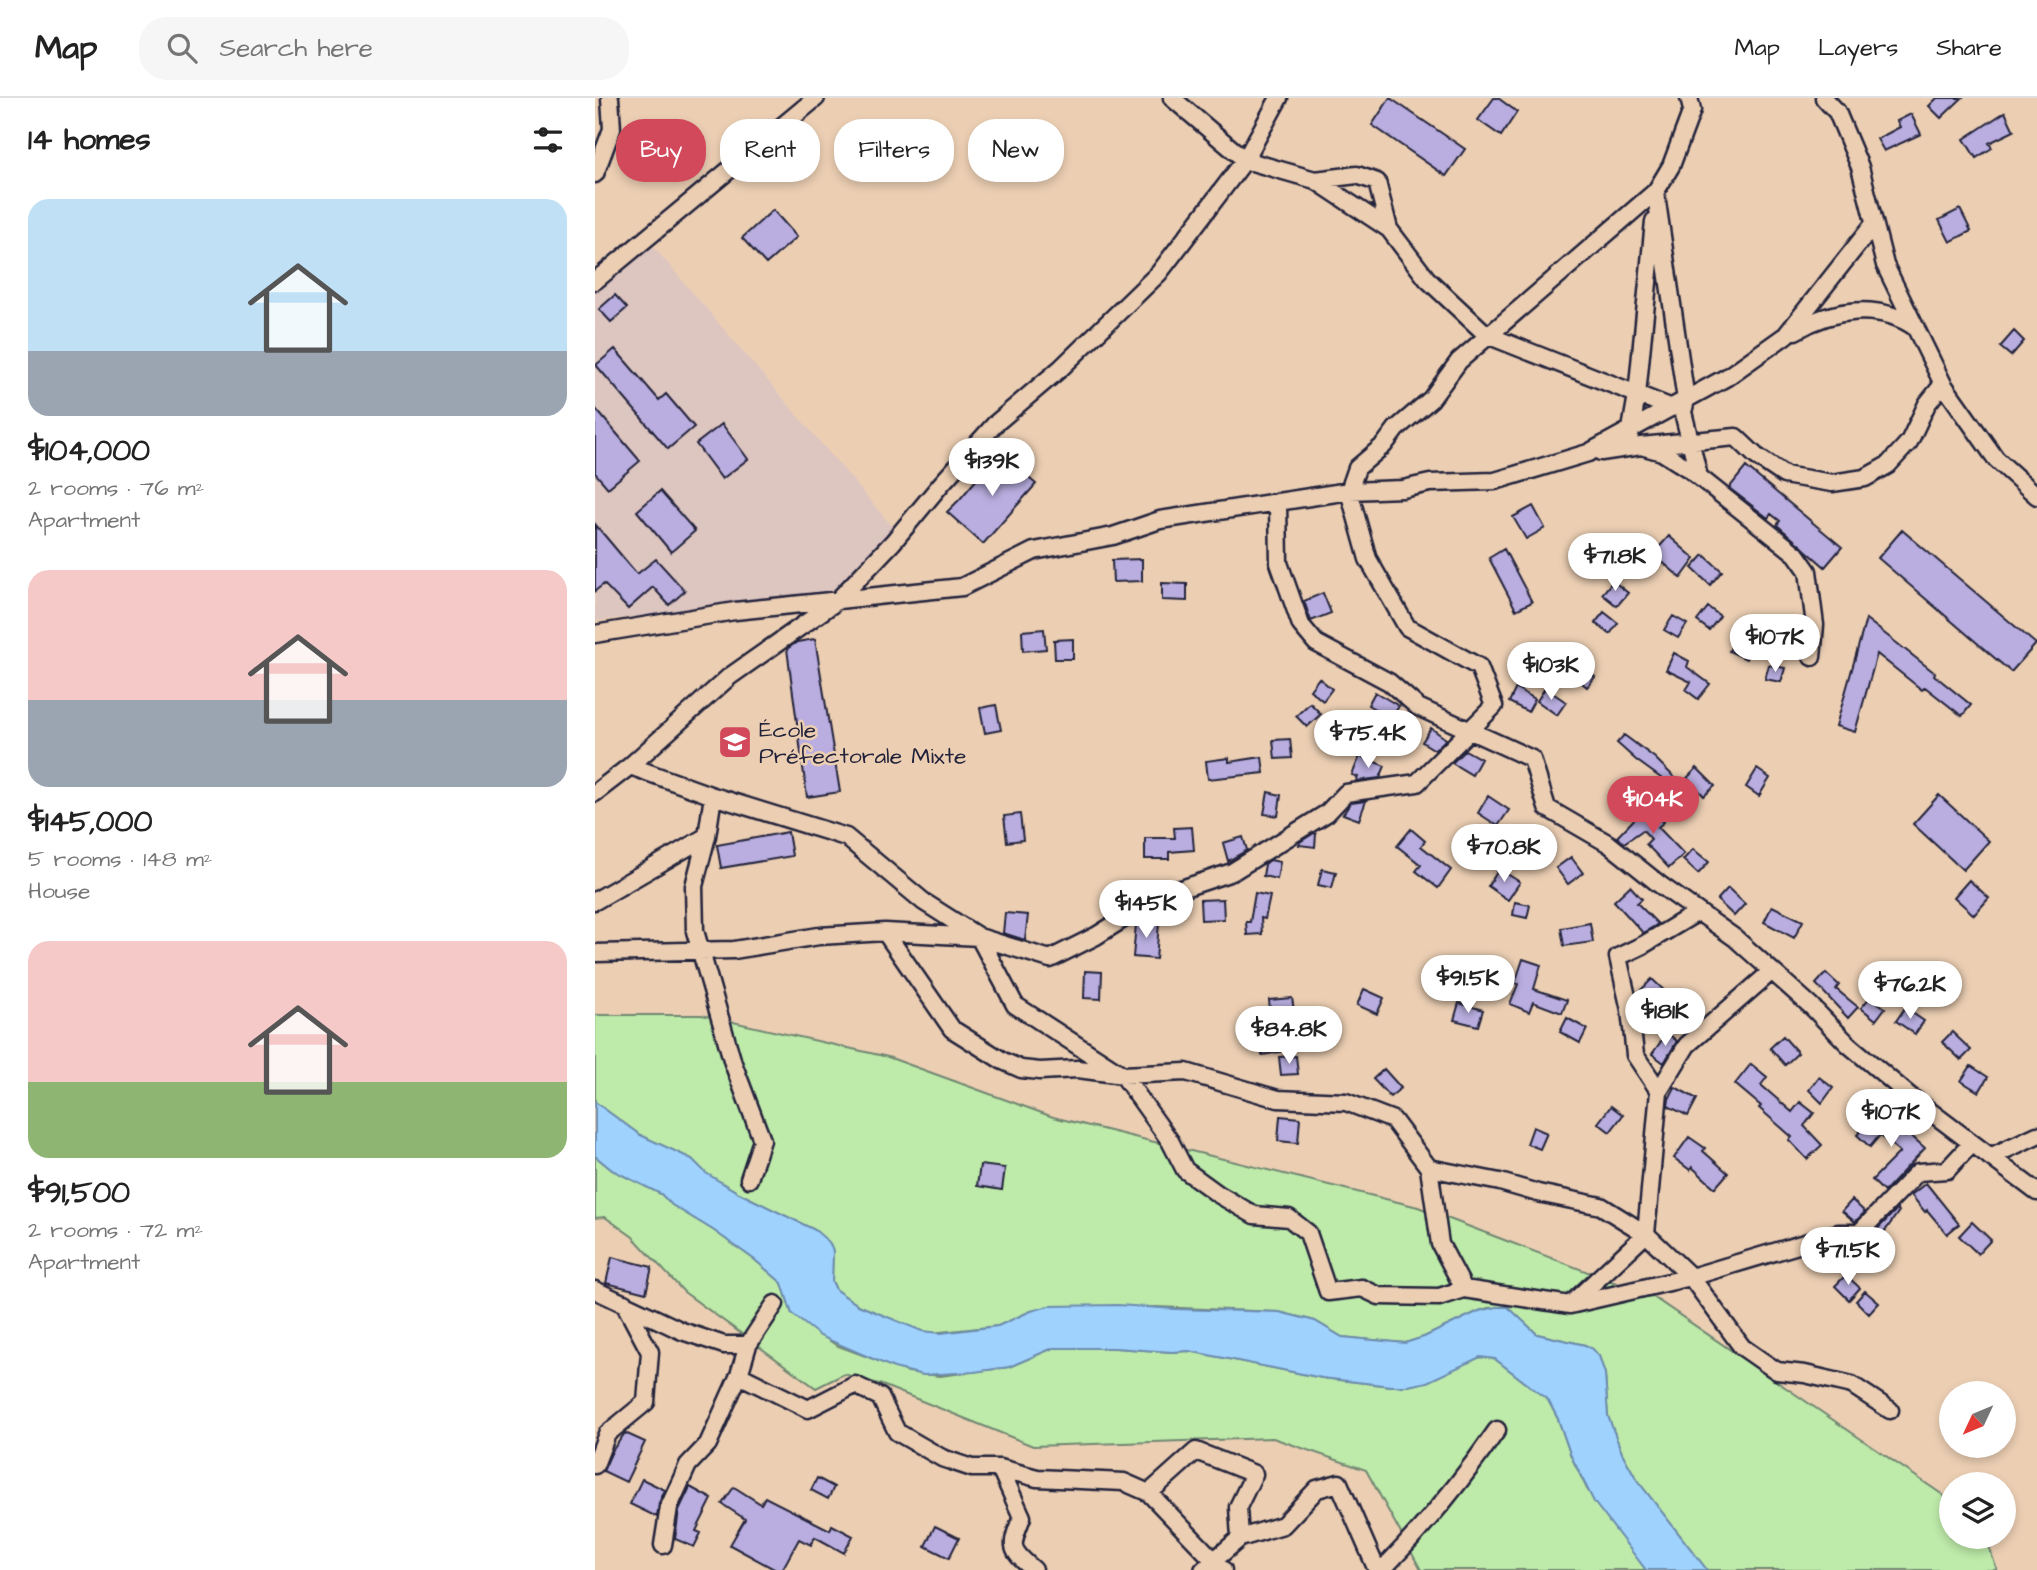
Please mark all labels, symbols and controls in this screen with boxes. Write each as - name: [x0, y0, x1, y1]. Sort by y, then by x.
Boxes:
- search box: [139, 17, 629, 80]
- text: Map: [35, 25, 97, 71]
- icon: search: [163, 29, 201, 67]
- text: Search here: [219, 30, 373, 66]
- text: Map: [1735, 31, 1780, 65]
- text: Layers: [1818, 31, 1898, 65]
- text: Share: [1936, 31, 2002, 65]
- text: 14 homes: [28, 119, 151, 161]
- chip: Buy: [616, 119, 706, 182]
- chip: Rent: [720, 119, 820, 182]
- chip: Filters: [834, 119, 954, 182]
- chip: New: [968, 119, 1064, 182]
- icon: filters: [529, 121, 567, 159]
- icon: home: [235, 245, 361, 371]
- text: $104,000: [28, 430, 150, 472]
- pin: $139K: [943, 438, 1041, 498]
- text: $139K: [965, 445, 1019, 477]
- text: 2 rooms · 76 m²: [28, 472, 204, 504]
- text: Apartment: [28, 504, 140, 536]
- pin: $71.8K: [1558, 533, 1672, 593]
- text: $71.8K: [1584, 540, 1646, 572]
- pin: $107K: [1726, 614, 1824, 674]
- icon: home: [235, 616, 361, 742]
- text: $107K: [1746, 621, 1804, 653]
- pin: $103K: [1502, 642, 1600, 702]
- text: $103K: [1523, 649, 1579, 681]
- pin: $75.4K: [1311, 710, 1425, 770]
- place label: École Préfectorale Mixte: [759, 714, 966, 772]
- text: $75.4K: [1330, 717, 1406, 749]
- school or university icon: École Préfectorale Mixte: [716, 723, 754, 761]
- pin: $104K: [1604, 776, 1702, 836]
- text: $104K: [1623, 783, 1683, 815]
- text: $145,000: [28, 801, 152, 843]
- pin: $70.8K: [1447, 824, 1561, 884]
- text: $70.8K: [1467, 831, 1541, 863]
- text: 5 rooms · 148 m²: [28, 843, 212, 875]
- text: House: [28, 875, 91, 907]
- pin: $145K: [1097, 880, 1195, 940]
- text: $145K: [1115, 887, 1177, 919]
- pin: $91.5K: [1411, 956, 1525, 1015]
- text: $91.5K: [1437, 962, 1499, 994]
- pin: $76.2K: [1853, 962, 1967, 1021]
- text: $76.2K: [1874, 968, 1946, 1000]
- icon: home: [235, 987, 361, 1113]
- pin: $181K: [1616, 988, 1714, 1048]
- text: $181K: [1641, 995, 1689, 1027]
- pin: $84.8K: [1232, 1006, 1346, 1066]
- text: $84.8K: [1251, 1013, 1327, 1045]
- pin: $107K: [1842, 1090, 1940, 1149]
- text: $107K: [1862, 1096, 1920, 1128]
- text: $91,500: [28, 1172, 130, 1214]
- text: 2 rooms · 72 m²: [28, 1214, 203, 1246]
- pin: $71.5K: [1791, 1228, 1905, 1287]
- text: $71.5K: [1816, 1234, 1880, 1266]
- text: Apartment: [28, 1246, 140, 1278]
- north arrow: [1939, 1381, 2016, 1458]
- map controls: [1939, 1381, 2016, 1549]
- button: layers: [1939, 1472, 2016, 1549]

